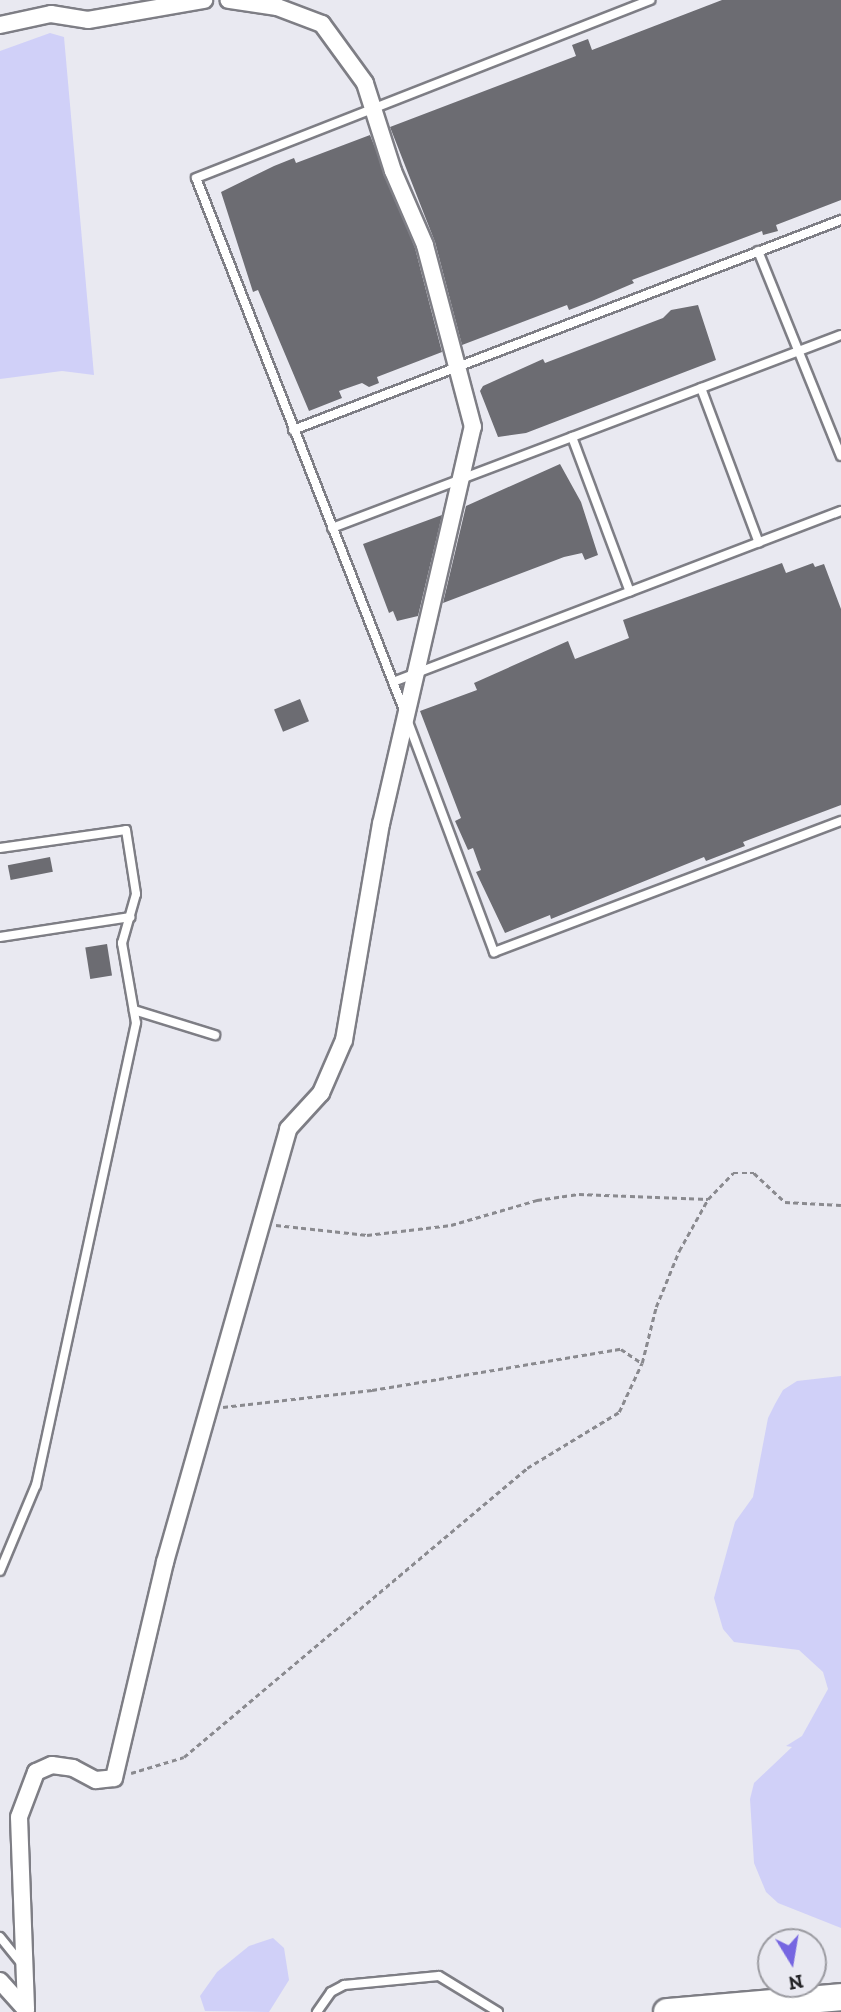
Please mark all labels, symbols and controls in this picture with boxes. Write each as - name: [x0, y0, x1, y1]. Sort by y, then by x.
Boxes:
- north arrow: [757, 1928, 827, 1998]
- text: N: [786, 1969, 805, 1995]

